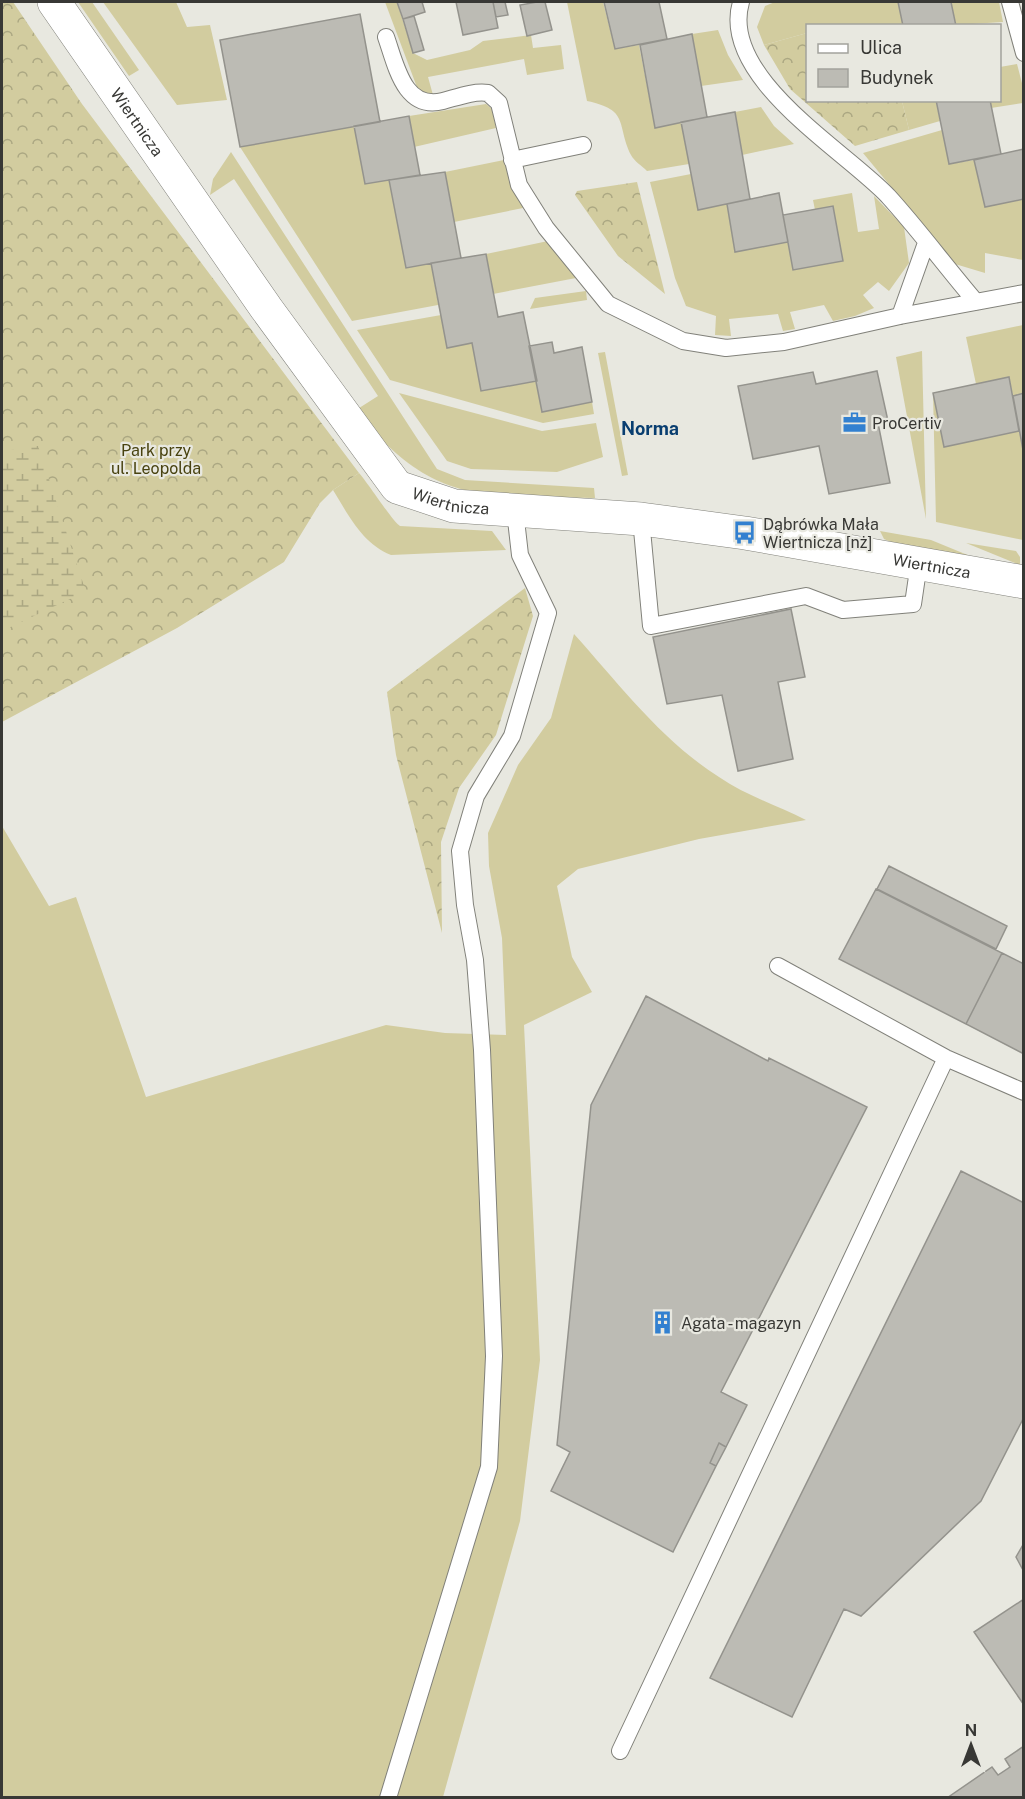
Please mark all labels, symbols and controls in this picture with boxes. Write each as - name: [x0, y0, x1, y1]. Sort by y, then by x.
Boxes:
- legend: [806, 24, 1001, 102]
- text: Ulica: [860, 37, 902, 58]
- text: Budynek: [860, 67, 934, 88]
- street label: Wiertnicza: [106, 84, 167, 160]
- office icon: ProCertiv: [841, 410, 867, 436]
- place label: ProCertiv: [872, 414, 942, 433]
- district label: Norma: [621, 418, 679, 439]
- park label: Park przy ul. Leopolda: [111, 441, 201, 478]
- street label: Wiertnicza: [409, 484, 490, 518]
- place label: Dąbrówka Mała Wiertnicza [nż]: [763, 515, 879, 552]
- bus stop icon: Dąbrówka Mała Wiertnicza [nż]: [732, 520, 758, 546]
- street label: Wiertnicza: [891, 550, 972, 582]
- building icon: Agata - magazyn: [650, 1310, 676, 1336]
- place label: Agata - magazyn: [681, 1314, 801, 1333]
- north arrow: [941, 1715, 1001, 1775]
- text: N: [965, 1721, 977, 1740]

